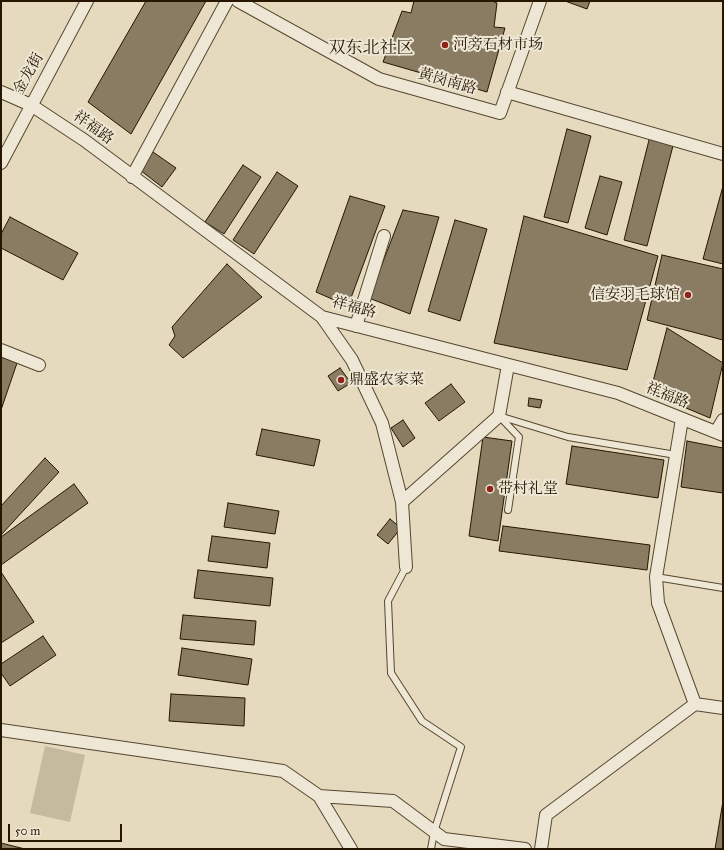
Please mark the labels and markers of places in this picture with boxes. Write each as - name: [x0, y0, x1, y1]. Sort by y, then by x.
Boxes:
- place label: 河旁石材市场: [453, 36, 543, 54]
- marker: 河旁石材市场: [440, 40, 450, 50]
- place label: 信安羽毛球馆: [590, 286, 680, 304]
- marker: 信安羽毛球馆: [683, 290, 693, 300]
- place label: 鼎盛农家菜: [349, 371, 424, 389]
- marker: 鼎盛农家菜: [336, 375, 346, 385]
- place label: 带村礼堂: [498, 480, 558, 498]
- marker: 带村礼堂: [485, 484, 495, 494]

